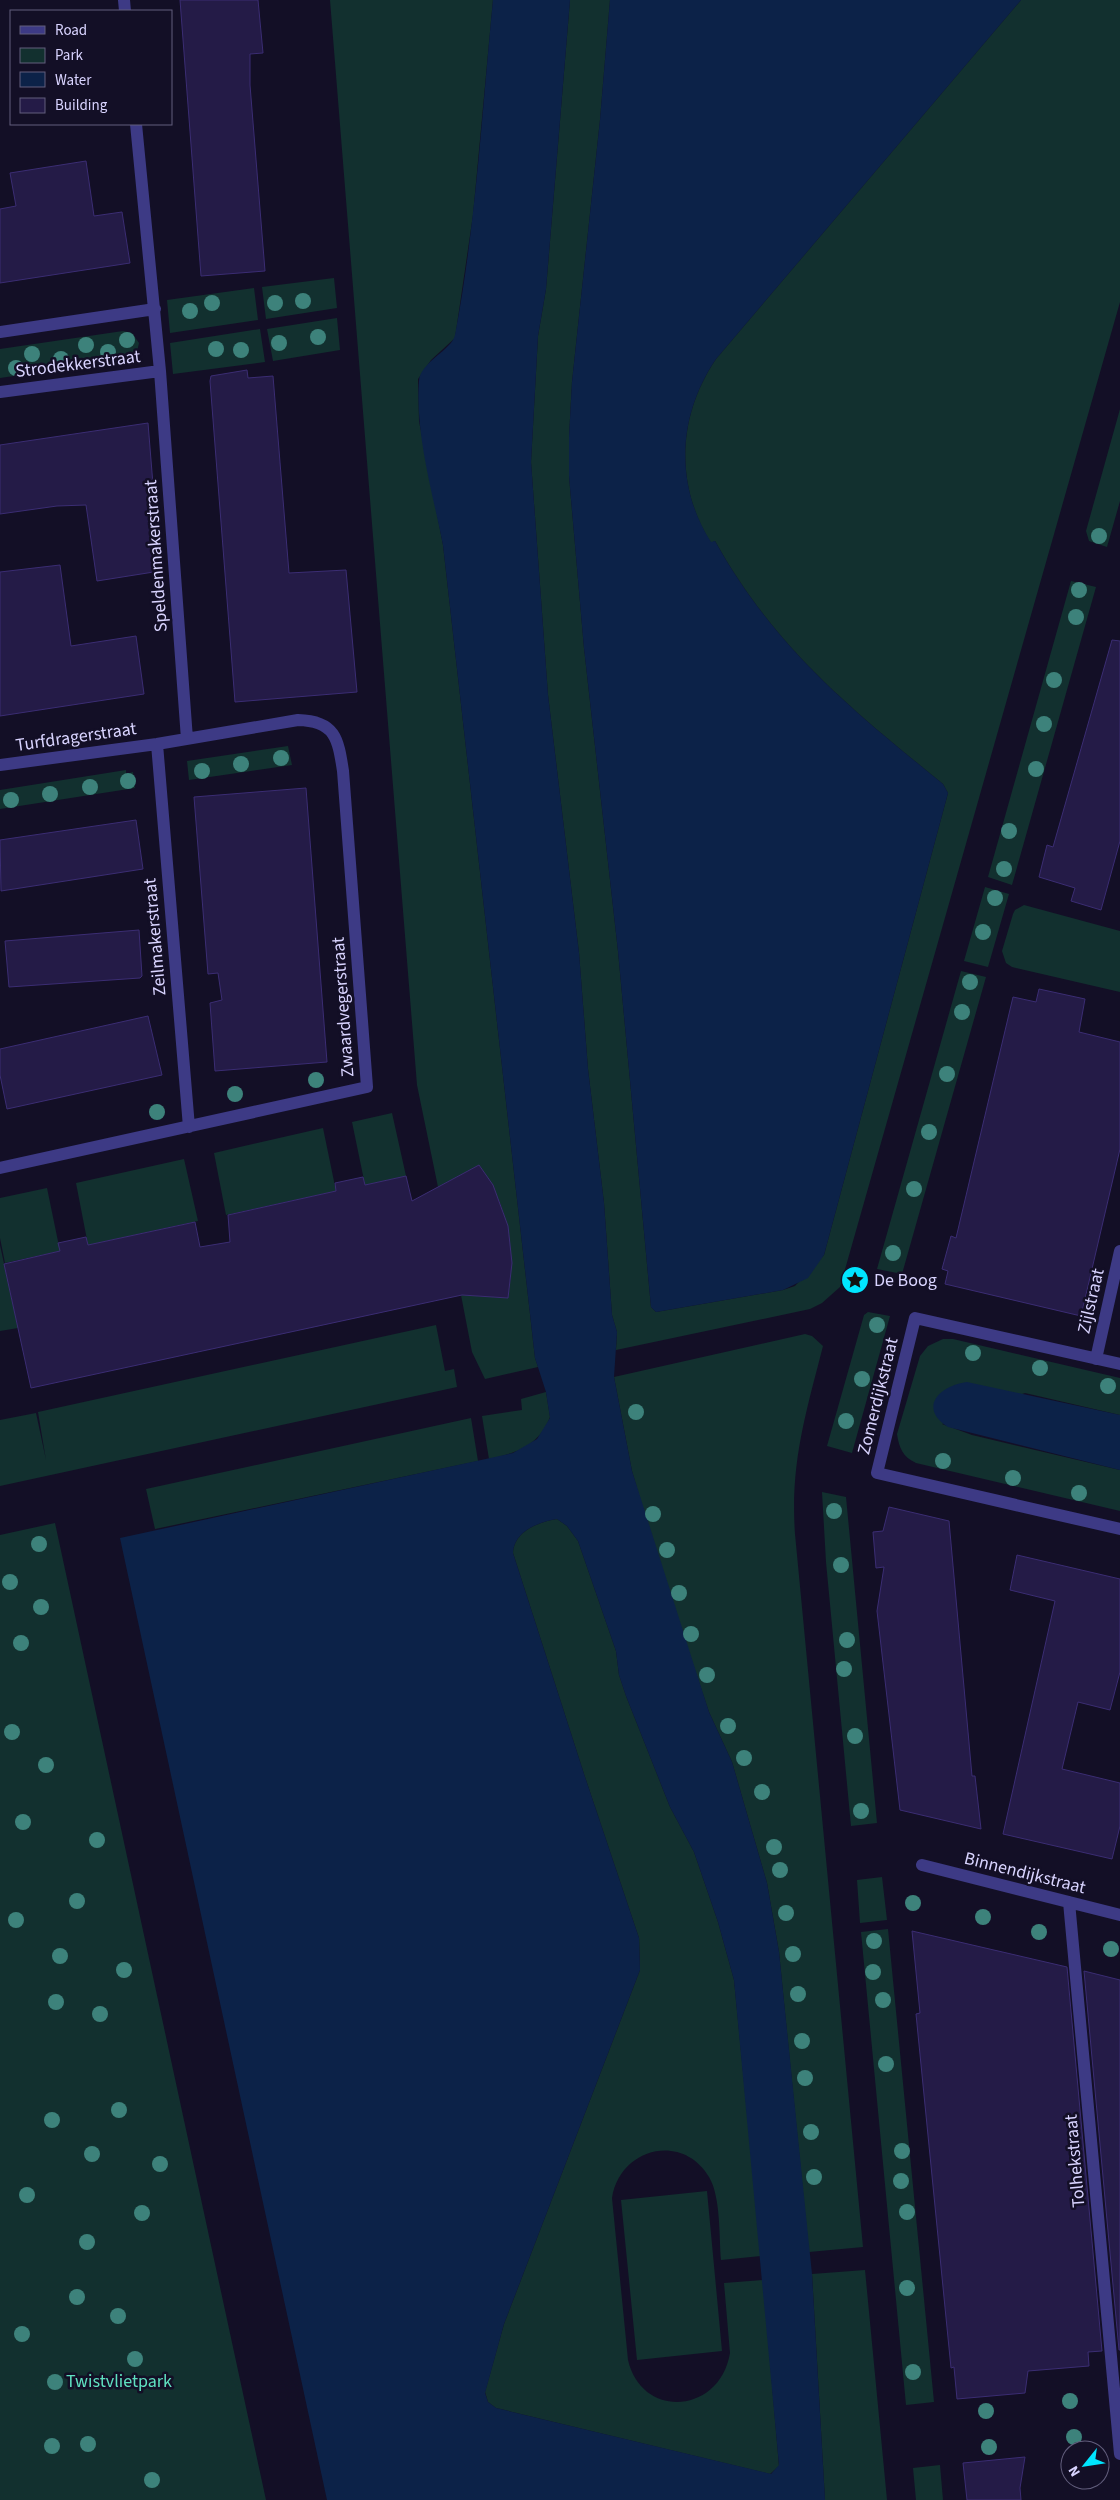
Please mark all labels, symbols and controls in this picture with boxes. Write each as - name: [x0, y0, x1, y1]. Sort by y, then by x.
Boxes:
- legend: [10, 10, 172, 125]
- text: Road: [55, 20, 87, 41]
- text: Park: [55, 45, 84, 66]
- text: Water: [55, 70, 92, 91]
- text: Building: [55, 95, 108, 116]
- street label: Strodekkerstraat: [14, 344, 142, 384]
- street label: Speldenmakerstraat: [138, 479, 174, 633]
- street label: Turfdragerstraat: [14, 716, 138, 758]
- street label: Zeilmakerstraat: [137, 877, 173, 997]
- street label: Zwaardvegerstraat: [326, 936, 360, 1078]
- place icon: De Boog: [840, 1265, 870, 1295]
- street label: Zijlstraat: [1071, 1266, 1111, 1336]
- place label: De Boog: [874, 1268, 937, 1293]
- street label: Zomerdijkstraat: [851, 1335, 905, 1457]
- street label: Binnendijkstraat: [962, 1846, 1088, 1900]
- street label: Tolhekstraat: [1058, 2113, 1092, 2209]
- park label: Twistvlietpark: [66, 2369, 172, 2394]
- north arrow: [1060, 2440, 1110, 2490]
- text: N: [1064, 2462, 1086, 2480]

